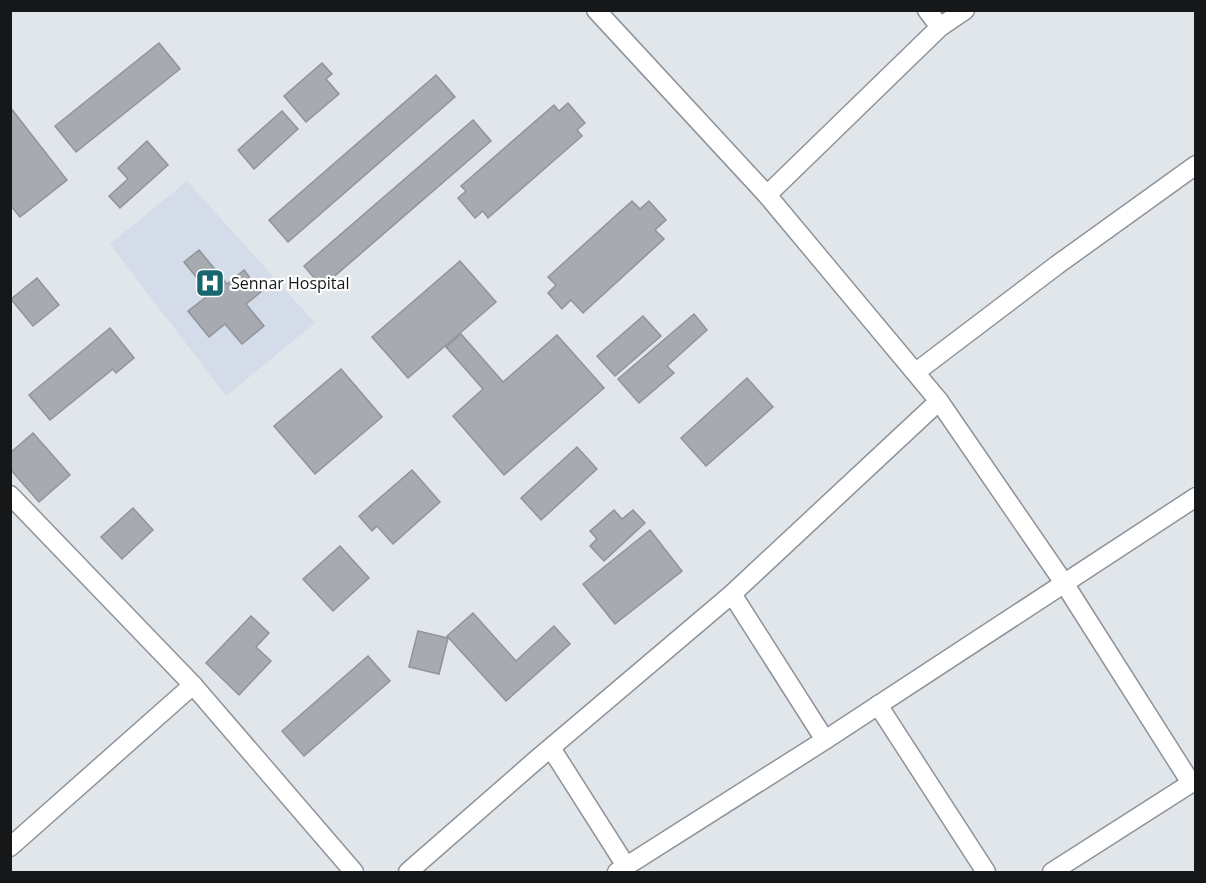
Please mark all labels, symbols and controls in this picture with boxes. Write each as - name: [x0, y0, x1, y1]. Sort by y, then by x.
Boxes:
- hospital icon: Sennar Hospital: [194, 267, 226, 299]
- place label: Sennar Hospital: [231, 272, 349, 294]

